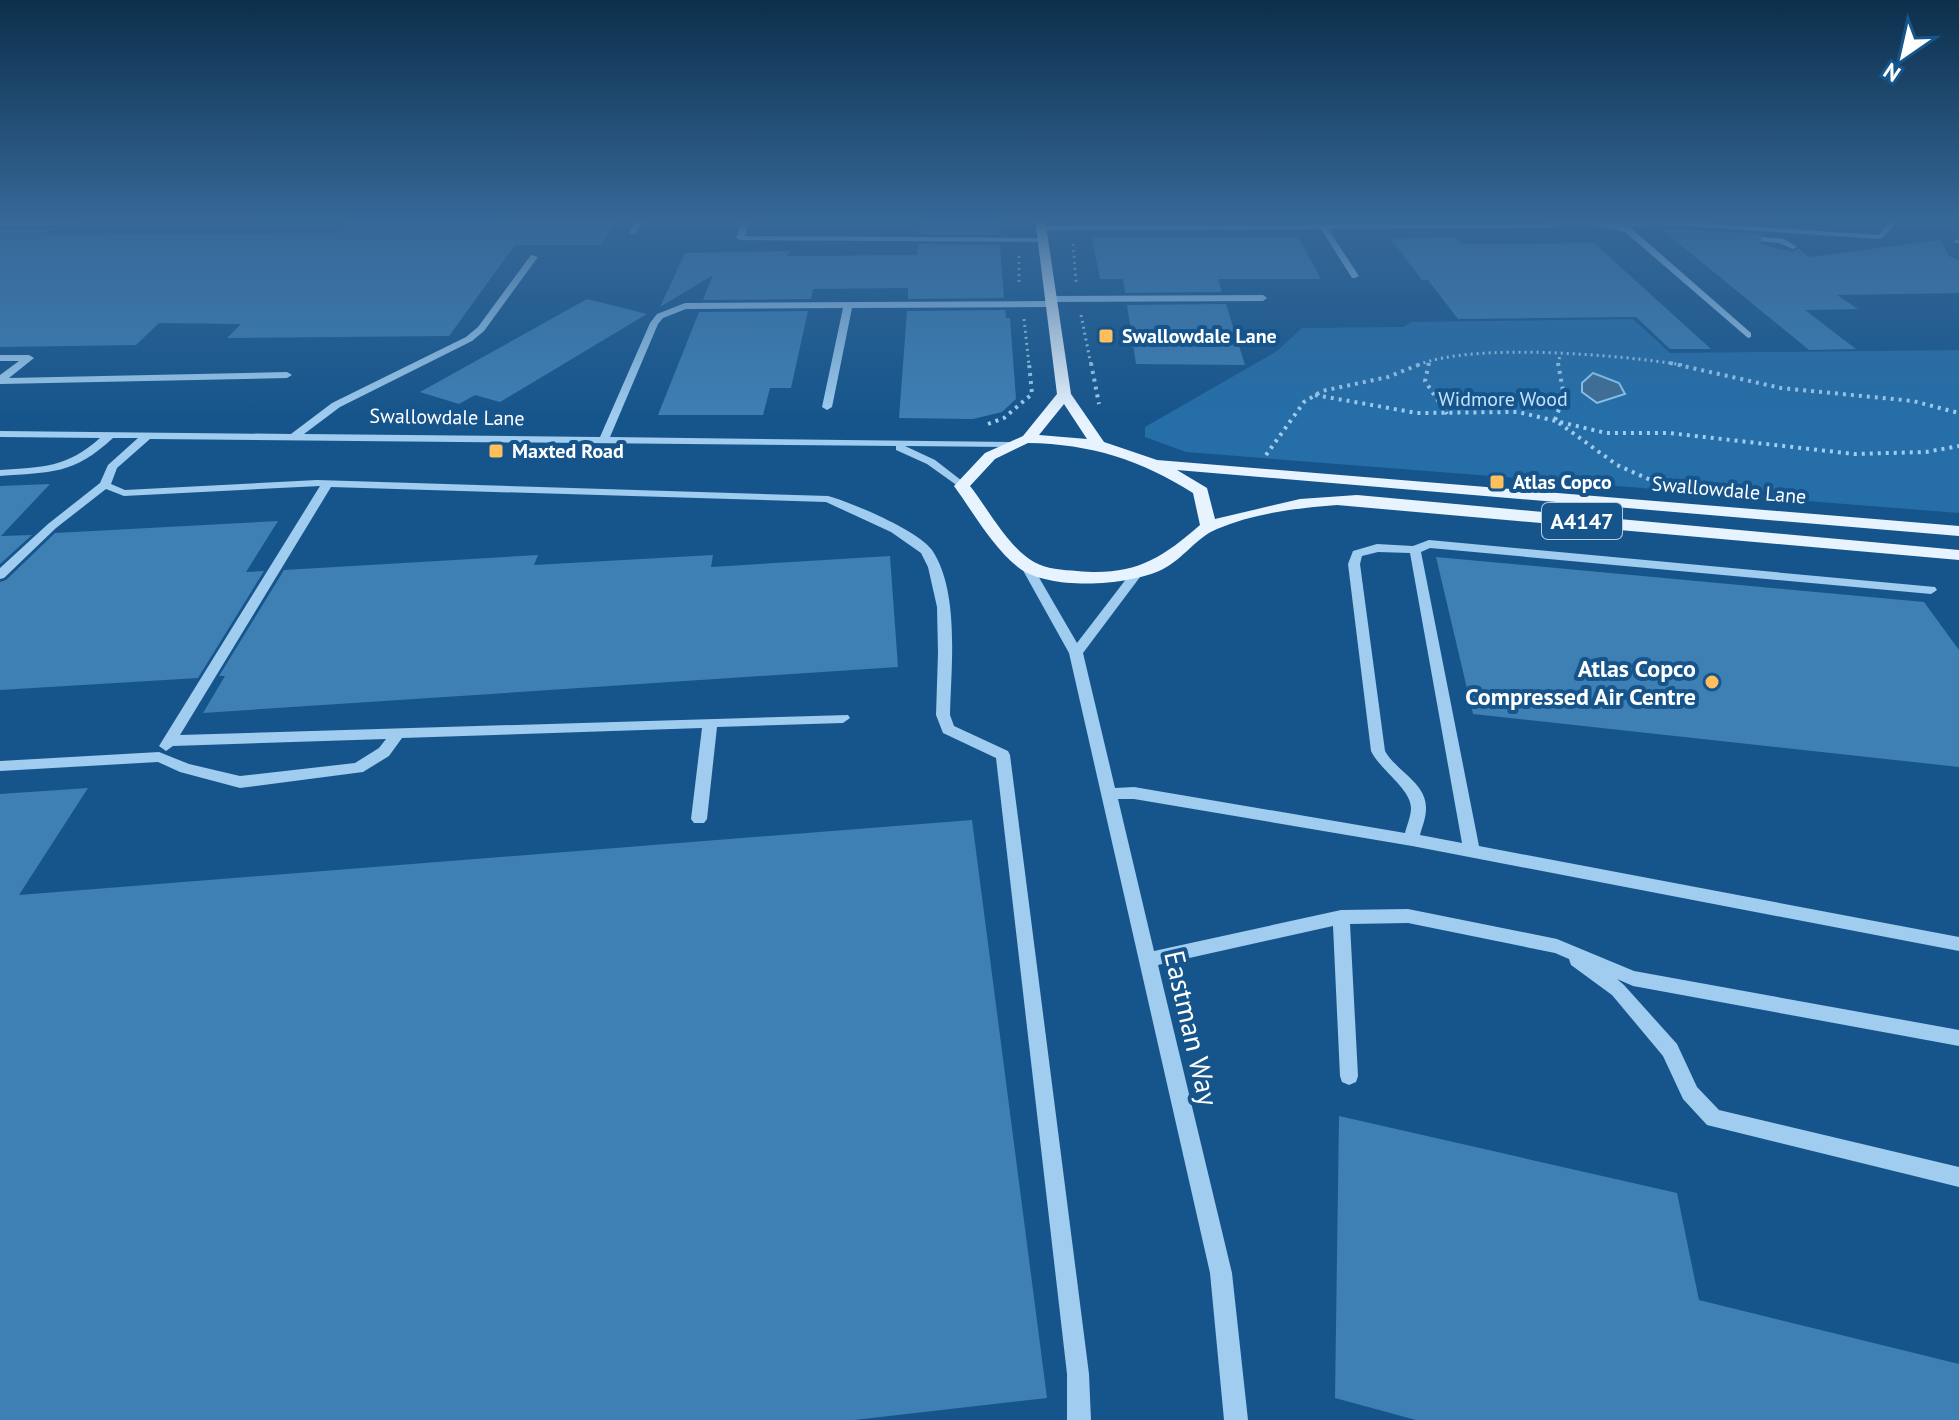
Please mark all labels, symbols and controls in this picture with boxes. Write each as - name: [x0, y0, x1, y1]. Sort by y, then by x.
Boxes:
- north arrow: [1863, 16, 1943, 96]
- text: N: [1878, 57, 1906, 88]
- place label: Swallowdale Lane: [1122, 323, 1277, 349]
- marker: Swallowdale Lane: [1097, 327, 1115, 345]
- park label: Widmore Wood: [1438, 386, 1568, 412]
- street label: Swallowdale Lane: [369, 403, 525, 431]
- place label: Maxted Road: [512, 438, 624, 464]
- marker: Maxted Road: [487, 442, 505, 460]
- place label: Atlas Copco: [1513, 469, 1612, 495]
- street label: Swallowdale Lane: [1651, 470, 1807, 510]
- marker: Atlas Copco: [1488, 473, 1506, 491]
- road number: A4147: [1542, 503, 1622, 539]
- place label: Atlas Copco Compressed Air Centre: [1465, 653, 1696, 712]
- marker: Atlas Copco Compressed Air Centre: [1703, 673, 1721, 691]
- street label: Eastman Way: [1156, 947, 1228, 1109]

